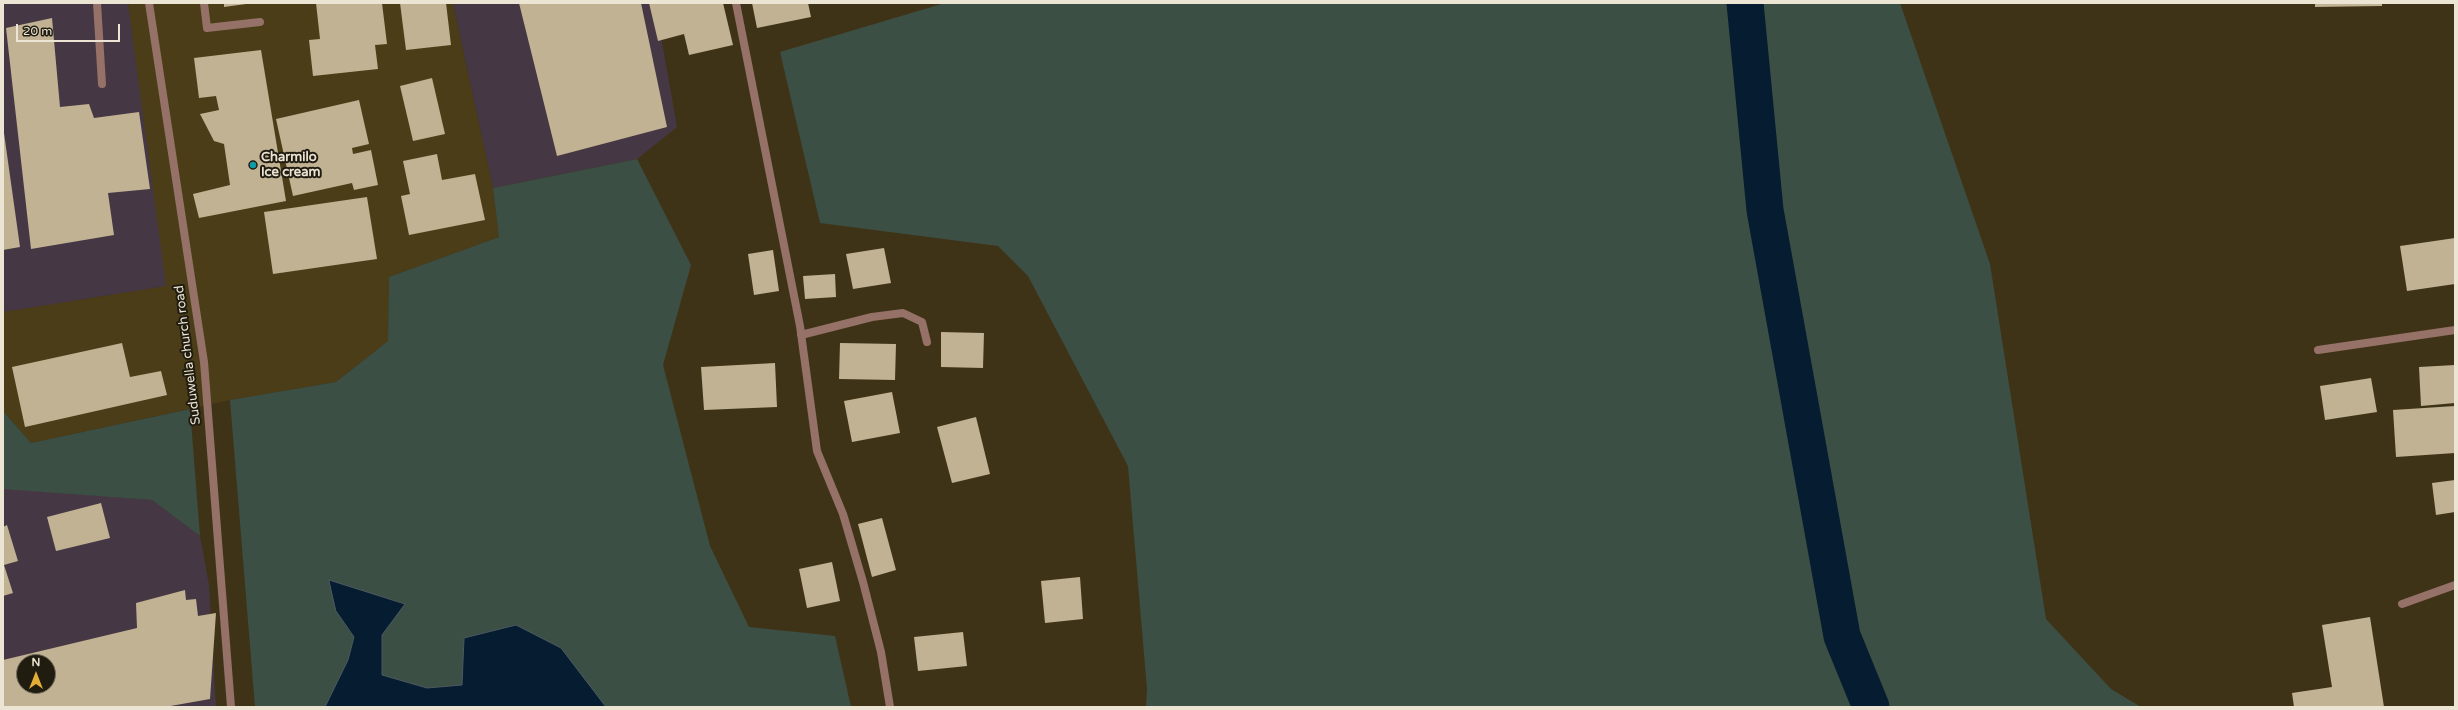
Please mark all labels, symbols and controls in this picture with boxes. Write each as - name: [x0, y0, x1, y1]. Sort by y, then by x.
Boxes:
- scale bar: [18, 16, 122, 42]
- text: 20 m: [23, 24, 52, 38]
- place label: Charmilo Ice cream: [261, 150, 320, 181]
- marker: Charmilo Ice cream: [248, 160, 258, 170]
- street label: Suduwella church road: [172, 284, 204, 426]
- north arrow: [16, 654, 56, 694]
- text: N: [32, 656, 40, 669]

